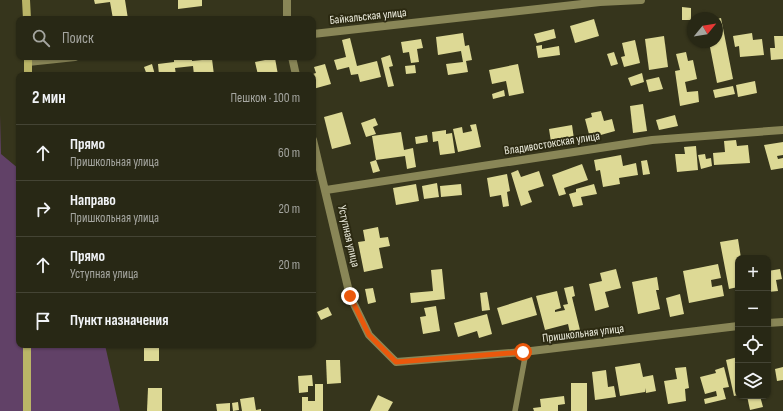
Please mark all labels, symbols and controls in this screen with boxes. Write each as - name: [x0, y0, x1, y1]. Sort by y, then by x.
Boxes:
- street label: Байкальская улица: [329, 5, 408, 28]
- north arrow: [687, 12, 723, 48]
- search box: [16, 16, 316, 60]
- icon: search: [30, 27, 52, 49]
- text: Поиск: [62, 29, 94, 48]
- text: 2 мин: [32, 88, 66, 108]
- text: Пешком · 100 m: [231, 90, 300, 106]
- street label: Владивостокская улица: [503, 128, 601, 158]
- text: Прямо: [70, 135, 105, 154]
- icon: ahead: [32, 142, 54, 164]
- text: 60 m: [278, 145, 300, 161]
- text: Пришкольная улица: [70, 154, 159, 170]
- text: Направо: [70, 191, 116, 210]
- icon: right: [32, 198, 54, 220]
- text: 20 m: [278, 201, 300, 217]
- street label: Уступная улица: [334, 204, 363, 269]
- text: Пришкольная улица: [70, 210, 159, 226]
- text: Прямо: [70, 247, 105, 266]
- icon: ahead: [32, 254, 54, 276]
- map controls: [735, 255, 771, 399]
- button: +: [735, 255, 771, 291]
- text: 20 m: [278, 257, 300, 273]
- text: Уступная улица: [70, 266, 138, 282]
- route end: [341, 287, 359, 305]
- button: −: [735, 291, 771, 327]
- icon: arrive: [32, 310, 54, 332]
- text: Пункт назначения: [70, 311, 168, 330]
- street label: Пришкольная улица: [541, 321, 625, 346]
- button: locate: [735, 327, 771, 363]
- route start: [514, 343, 532, 361]
- button: layers: [735, 363, 771, 399]

